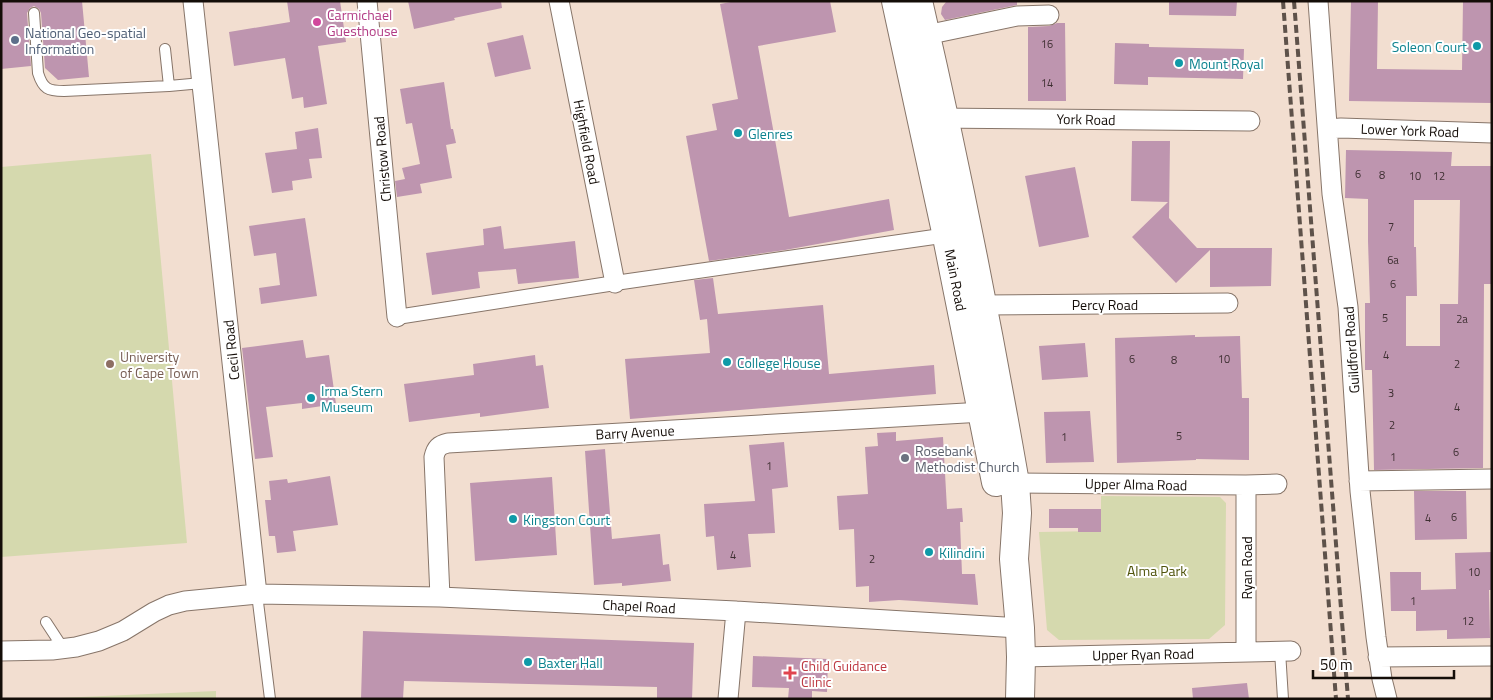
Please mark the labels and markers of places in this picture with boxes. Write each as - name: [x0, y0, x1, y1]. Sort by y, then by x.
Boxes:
- place label: Carmichael Guesthouse: [327, 4, 397, 41]
- marker: Carmichael Guesthouse: [311, 16, 323, 28]
- place label: National Geo-spatial Information: [25, 22, 146, 59]
- marker: National Geo-spatial Information: [9, 34, 21, 46]
- place label: Soleon Court: [1392, 36, 1467, 57]
- marker: Soleon Court: [1471, 40, 1483, 52]
- place label: Mount Royal: [1189, 53, 1264, 74]
- marker: Mount Royal: [1173, 57, 1185, 69]
- place label: Glenres: [748, 123, 793, 144]
- marker: Glenres: [732, 127, 744, 139]
- place label: University of Cape Town: [120, 346, 199, 383]
- place label: College House: [737, 352, 821, 373]
- marker: College House: [721, 356, 733, 368]
- marker: University of Cape Town: [104, 358, 116, 370]
- place label: Irma Stern Museum: [321, 380, 383, 417]
- marker: Irma Stern Museum: [305, 392, 317, 404]
- place label: Rosebank Methodist Church: [915, 440, 1019, 477]
- marker: Rosebank Methodist Church: [899, 452, 911, 464]
- place label: Kingston Court: [523, 509, 610, 530]
- marker: Kingston Court: [507, 513, 519, 525]
- place label: Kilindini: [939, 542, 985, 563]
- marker: Kilindini: [923, 546, 935, 558]
- place label: Baxter Hall: [538, 652, 603, 673]
- place label: Child Guidance Clinic: [801, 655, 887, 692]
- marker: Baxter Hall: [522, 656, 534, 668]
- marker: Child Guidance Clinic: [783, 666, 797, 680]

